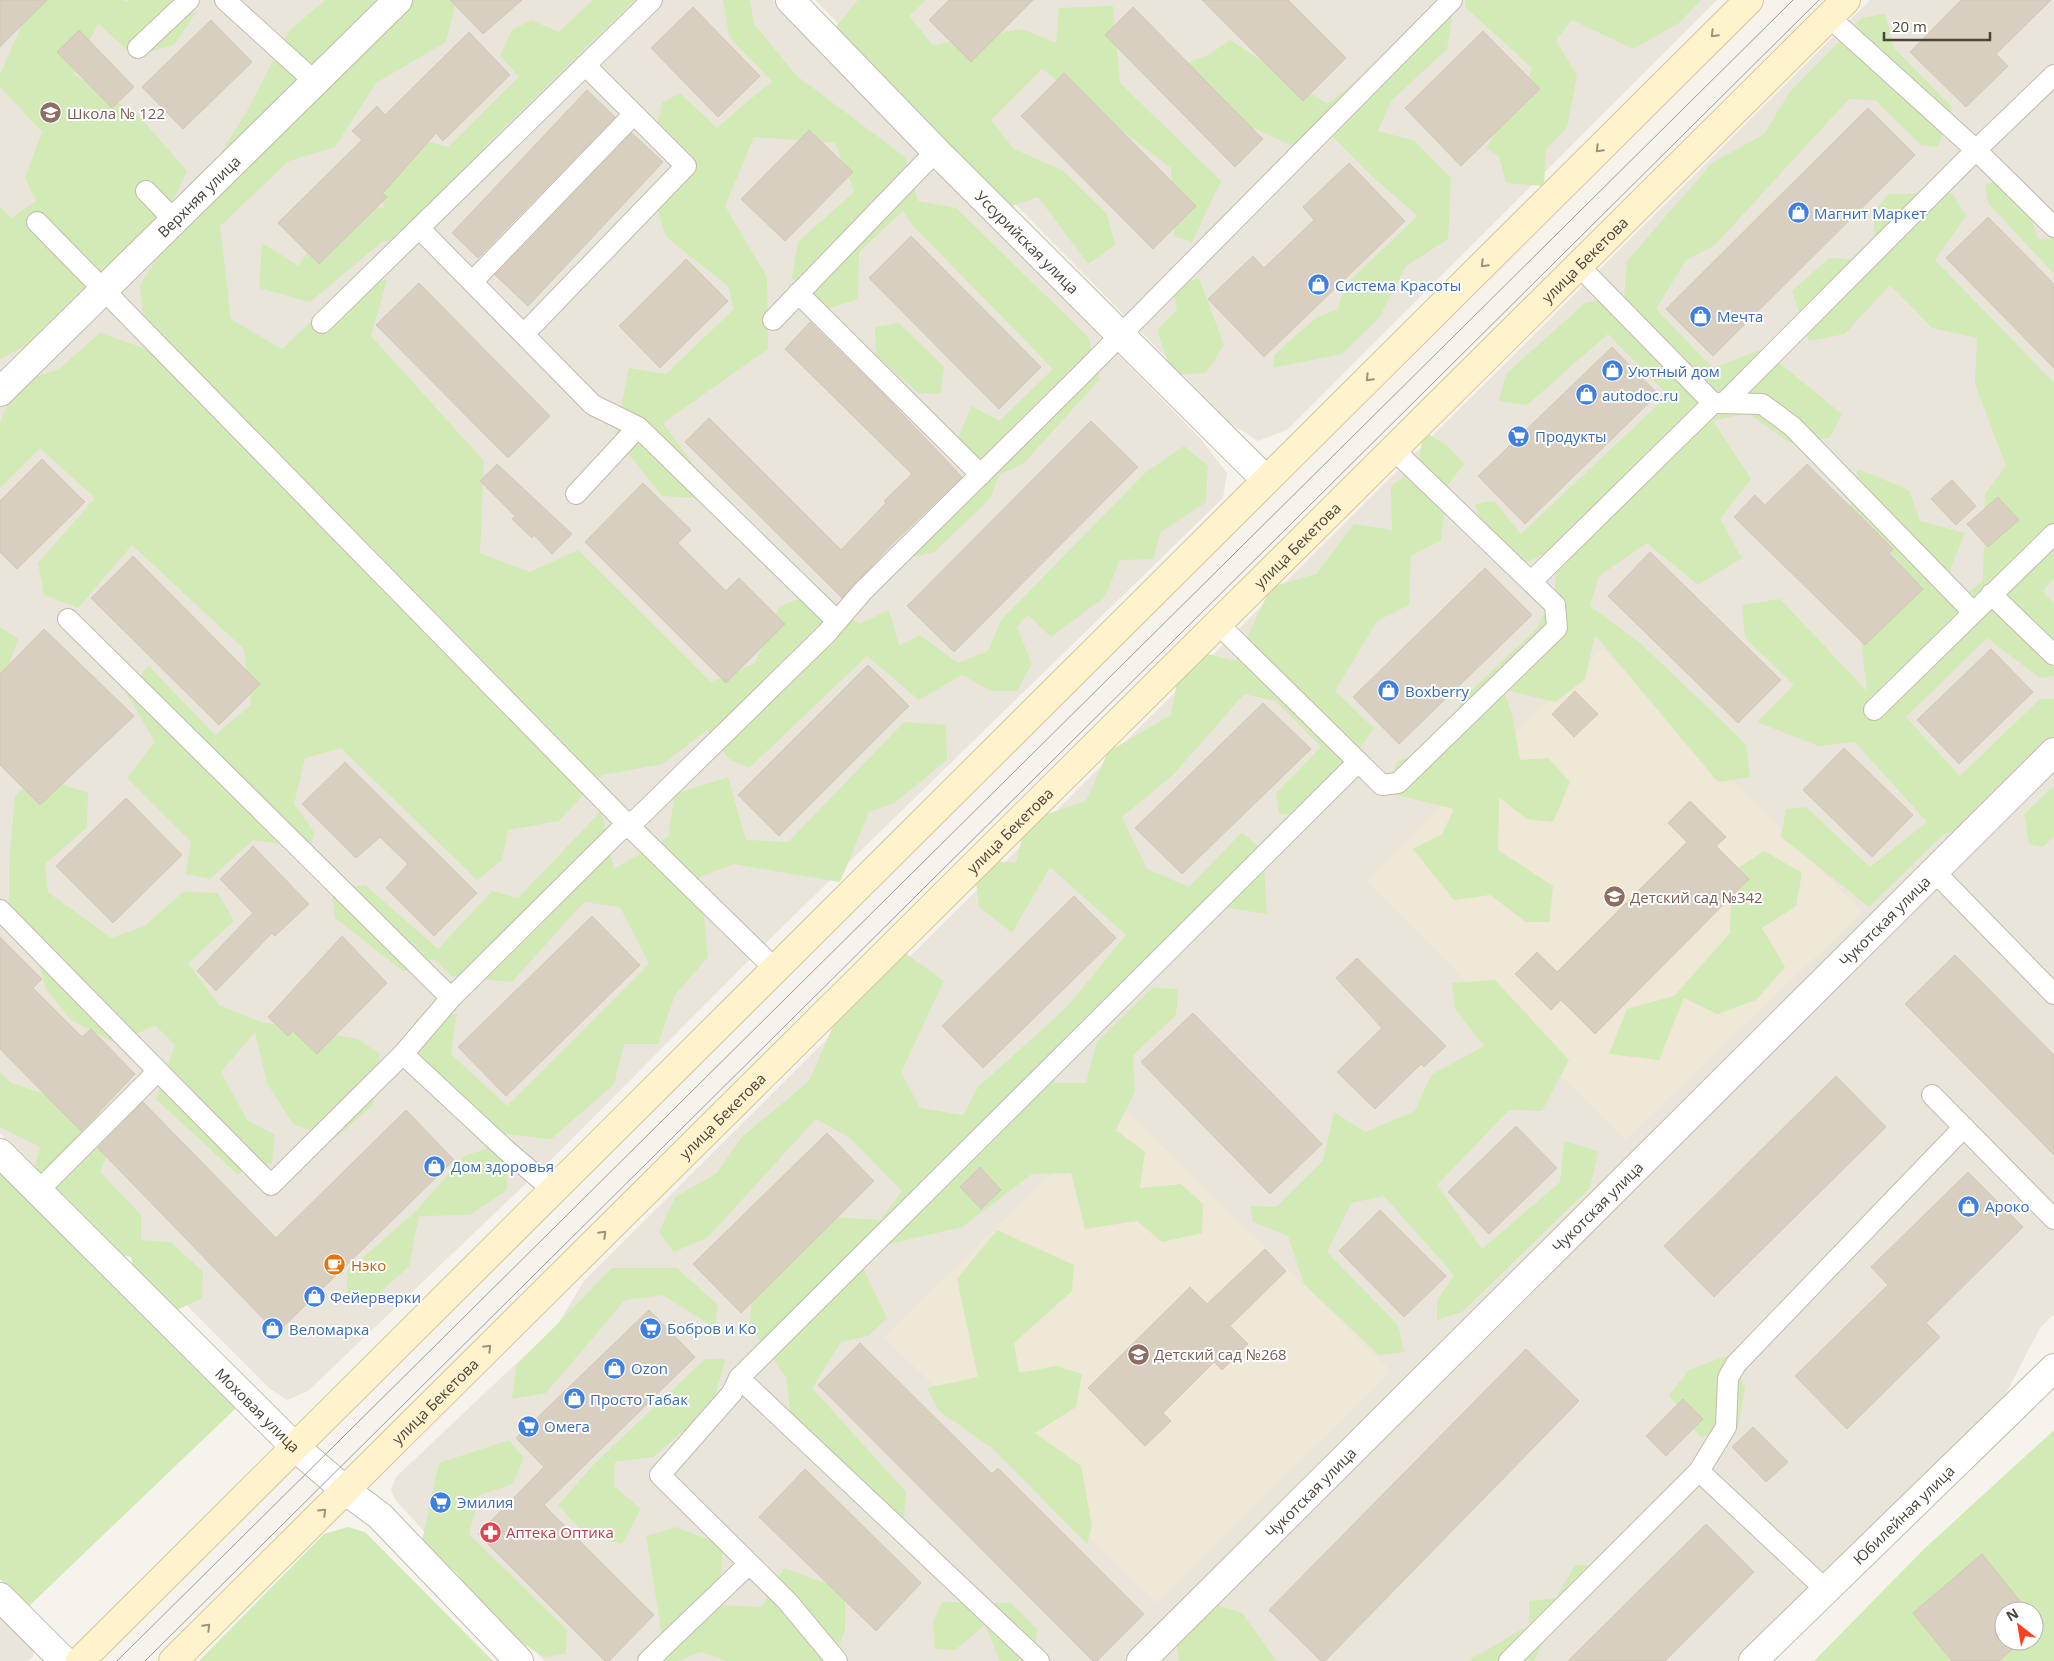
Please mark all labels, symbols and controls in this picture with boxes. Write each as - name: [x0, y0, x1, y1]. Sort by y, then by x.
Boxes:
- scale bar: [1884, 10, 1990, 42]
- text: 20 m: [1892, 16, 1927, 36]
- one-way arrow: [1711, 29, 1720, 38]
- school or university icon: Школа № 122: [39, 101, 63, 125]
- place label: Школа № 122: [67, 103, 165, 123]
- one-way arrow: [1596, 143, 1605, 152]
- street label: Верхняя улица: [153, 151, 244, 241]
- street label: Уссурийская улица: [971, 186, 1083, 298]
- shop icon: Магнит Маркет: [1786, 201, 1810, 225]
- place label: Магнит Маркет: [1814, 203, 1927, 223]
- street label: улица Бекетова: [1537, 212, 1632, 307]
- one-way arrow: [1481, 258, 1490, 267]
- shop icon: Система Красоты: [1307, 273, 1331, 297]
- place label: Система Красоты: [1335, 275, 1461, 295]
- shop icon: Мечта: [1689, 304, 1713, 328]
- place label: Мечта: [1717, 306, 1763, 326]
- shop icon: Уютный дом: [1600, 359, 1624, 383]
- place label: Уютный дом: [1628, 361, 1720, 381]
- one-way arrow: [1365, 373, 1374, 382]
- shop icon: autodoc.ru: [1574, 383, 1598, 407]
- place label: autodoc.ru: [1602, 385, 1679, 405]
- supermarket icon: Продукты: [1507, 424, 1531, 448]
- place label: Продукты: [1535, 426, 1607, 446]
- street label: улица Бекетова: [1250, 498, 1345, 592]
- shop icon: Boxberry: [1377, 679, 1401, 703]
- place label: Boxberry: [1405, 681, 1469, 701]
- street label: улица Бекетова: [962, 783, 1057, 878]
- street label: Чукотская улица: [1835, 871, 1934, 971]
- school or university icon: Детский сад №342: [1602, 885, 1626, 909]
- place label: Детский сад №342: [1630, 887, 1763, 907]
- street label: улица Бекетова: [675, 1068, 770, 1163]
- shop icon: Дом здоровья: [423, 1154, 447, 1178]
- place label: Дом здоровья: [451, 1156, 554, 1176]
- street label: Чукотская улица: [1548, 1157, 1647, 1256]
- shop icon: Ароко: [1957, 1194, 1981, 1218]
- place label: Ароко: [1985, 1196, 2029, 1216]
- one-way arrow: [597, 1231, 606, 1240]
- cafe icon: Нэко: [323, 1253, 347, 1277]
- place label: Нэко: [351, 1255, 386, 1275]
- shop icon: Фейерверки: [302, 1285, 326, 1309]
- place label: Фейерверки: [330, 1287, 421, 1307]
- supermarket icon: Бобров и Ко: [639, 1316, 663, 1340]
- shop icon: Веломарка: [261, 1317, 285, 1341]
- place label: Бобров и Ко: [667, 1318, 756, 1338]
- place label: Веломарка: [289, 1319, 369, 1339]
- school or university icon: Детский сад №268: [1126, 1342, 1150, 1366]
- place label: Детский сад №268: [1154, 1344, 1287, 1364]
- one-way arrow: [482, 1345, 491, 1354]
- street label: улица Бекетова: [387, 1354, 482, 1448]
- shop icon: Ozon: [603, 1356, 627, 1380]
- place label: Ozon: [631, 1358, 668, 1378]
- street label: Моховая улица: [211, 1363, 305, 1457]
- shop icon: Просто Табак: [562, 1387, 586, 1411]
- place label: Просто Табак: [590, 1389, 688, 1409]
- supermarket icon: Омега: [516, 1414, 540, 1438]
- place label: Омега: [544, 1416, 590, 1436]
- street label: Чукотская улица: [1261, 1443, 1360, 1542]
- street label: Юбилейная улица: [1848, 1461, 1959, 1568]
- supermarket icon: Эмилия: [429, 1490, 453, 1514]
- place label: Эмилия: [457, 1492, 513, 1512]
- one-way arrow: [317, 1509, 326, 1518]
- pharmacy icon: Аптека Оптика: [478, 1520, 502, 1544]
- place label: Аптека Оптика: [506, 1522, 614, 1542]
- north arrow: [1994, 1601, 2044, 1651]
- text: N: [2002, 1603, 2022, 1626]
- one-way arrow: [202, 1623, 211, 1632]

